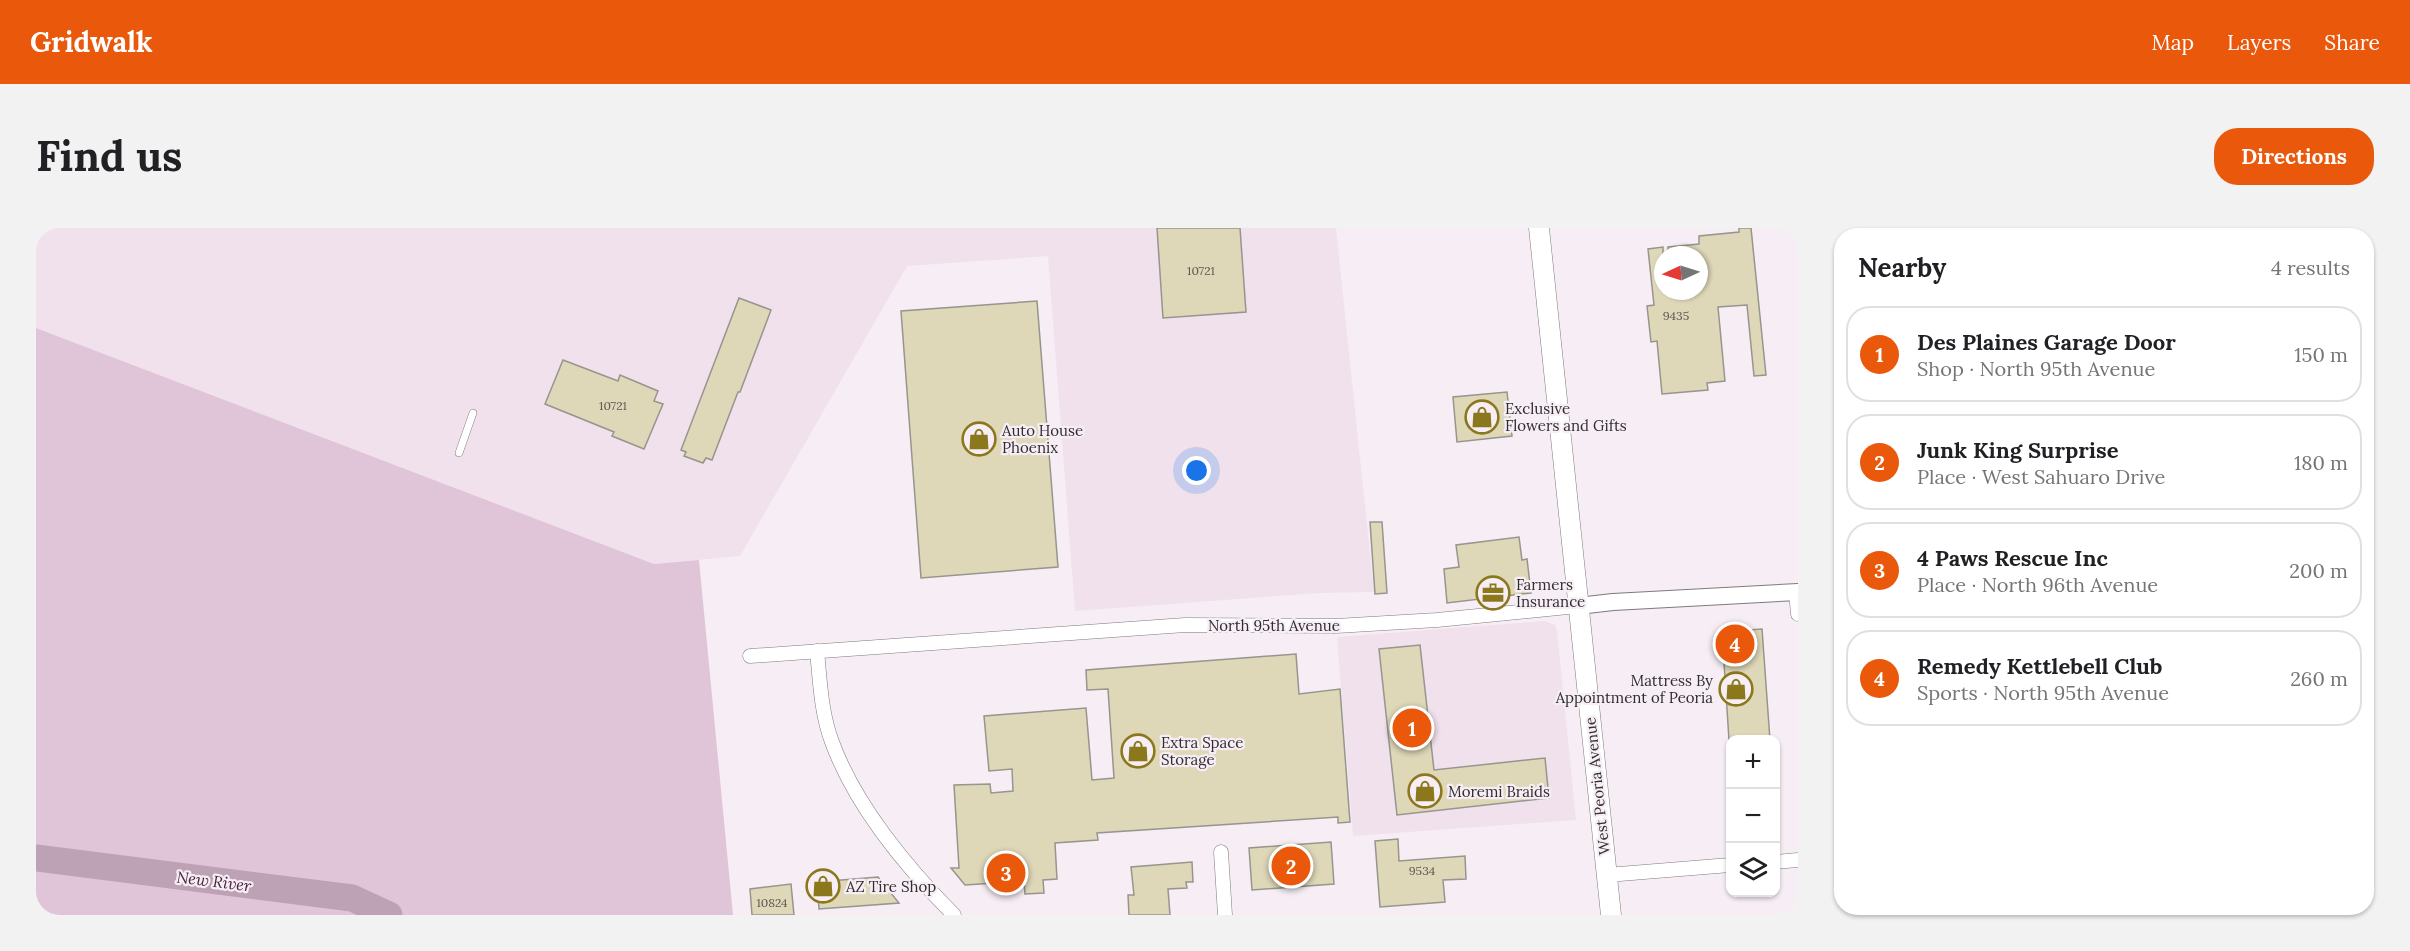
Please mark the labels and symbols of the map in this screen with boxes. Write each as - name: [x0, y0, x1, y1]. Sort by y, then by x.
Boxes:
- north arrow: [1654, 246, 1708, 300]
- house number: 10721: [1187, 263, 1215, 278]
- house number: 9435: [1663, 308, 1689, 323]
- house number: 10721: [599, 398, 627, 413]
- shop icon: Exclusive Flowers and Gifts: [1464, 399, 1500, 435]
- place label: Exclusive Flowers and Gifts: [1505, 399, 1627, 435]
- shop icon: Auto House Phoenix: [961, 421, 997, 457]
- place label: Auto House Phoenix: [1001, 421, 1083, 457]
- your location: [1182, 456, 1211, 485]
- office icon: Farmers Insurance: [1475, 575, 1511, 611]
- place label: Farmers Insurance: [1516, 575, 1585, 611]
- street label: North 95th Avenue: [1208, 616, 1340, 635]
- pin: 4: [1716, 622, 1754, 666]
- place label: Mattress By Appointment of Peoria: [1555, 671, 1713, 707]
- shop icon: Mattress By Appointment of Peoria: [1718, 671, 1754, 707]
- pin: 1: [1392, 706, 1432, 750]
- street label: West Peoria Avenue: [1580, 716, 1614, 856]
- shop icon: Extra Space Storage: [1120, 733, 1156, 769]
- place label: Extra Space Storage: [1161, 733, 1243, 769]
- shop icon: Moremi Braids: [1407, 773, 1443, 809]
- place label: Moremi Braids: [1448, 782, 1550, 801]
- pin: 2: [1272, 844, 1310, 888]
- pin: 3: [986, 850, 1026, 896]
- house number: 9534: [1409, 863, 1436, 878]
- water label: New River: [176, 866, 253, 896]
- shop icon: AZ Tire Shop: [805, 868, 841, 904]
- place label: AZ Tire Shop: [845, 877, 936, 896]
- house number: 10824: [756, 895, 788, 910]

